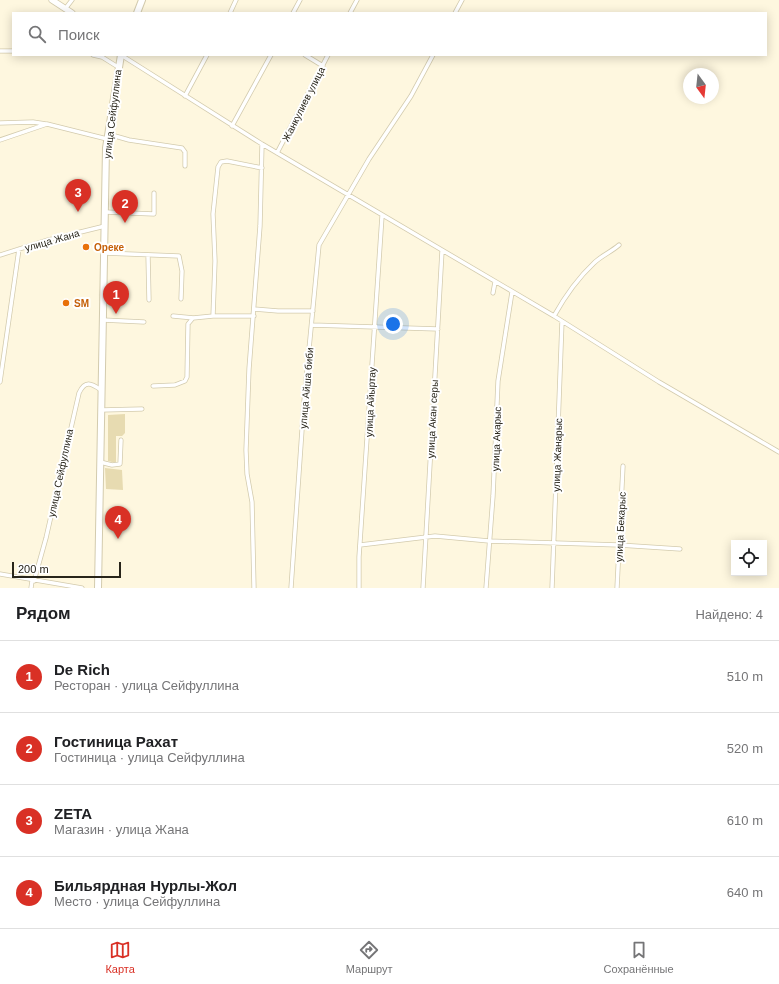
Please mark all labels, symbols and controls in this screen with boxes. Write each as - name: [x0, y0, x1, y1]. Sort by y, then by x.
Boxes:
- search box: [12, 12, 767, 56]
- icon: search: [26, 23, 48, 45]
- text: Поиск: [58, 26, 100, 43]
- street label: Жанкулиев улица: [280, 65, 327, 143]
- street label: улица Сейфуллина: [102, 68, 123, 159]
- north arrow: [683, 68, 719, 104]
- pin: 3: [65, 179, 91, 212]
- pin: 2: [112, 190, 138, 223]
- street label: улица Жана: [24, 227, 81, 254]
- marker: Ореке: [81, 242, 91, 252]
- place label: Ореке: [94, 242, 124, 253]
- pin: 1: [103, 281, 129, 314]
- marker: SM: [61, 298, 71, 308]
- place label: SM: [74, 298, 89, 309]
- your location: [383, 314, 403, 334]
- street label: улица Айша биби: [297, 347, 316, 429]
- street label: улица Айыртау: [363, 367, 378, 437]
- street label: улица Акан серы: [425, 379, 440, 459]
- street label: улица Акарыс: [490, 406, 503, 472]
- street label: улица Жанарыс: [551, 418, 564, 492]
- street label: улица Сейфуллина: [46, 428, 75, 518]
- street label: улица Бекарыс: [613, 492, 628, 562]
- pin: 4: [105, 506, 131, 539]
- map controls: [731, 540, 767, 576]
- button: locate: [731, 540, 767, 576]
- scale bar: [12, 560, 121, 579]
- text: 200 m: [18, 563, 49, 575]
- text: Рядом: [16, 604, 71, 623]
- text: Найдено: 4: [695, 607, 763, 622]
- text: De Rich: [54, 661, 110, 678]
- text: 1: [25, 669, 33, 684]
- text: 510 m: [727, 669, 763, 684]
- text: Ресторан · улица Сейфуллина: [54, 678, 239, 693]
- text: Гостиница Рахат: [54, 733, 178, 750]
- text: 2: [25, 741, 33, 756]
- text: 520 m: [727, 741, 763, 756]
- text: Гостиница · улица Сейфуллина: [54, 750, 245, 765]
- text: ZETA: [54, 805, 92, 822]
- text: 3: [25, 813, 33, 828]
- text: 610 m: [727, 813, 763, 828]
- text: Магазин · улица Жана: [54, 822, 189, 837]
- text: Бильярдная Нурлы-Жол: [54, 877, 237, 894]
- text: 4: [25, 885, 33, 900]
- text: 640 m: [727, 885, 763, 900]
- text: Место · улица Сейфуллина: [54, 894, 220, 909]
- tab: Карта: [105, 939, 135, 975]
- tab: Маршрут: [346, 939, 393, 975]
- tab: Сохранённые: [604, 939, 674, 975]

